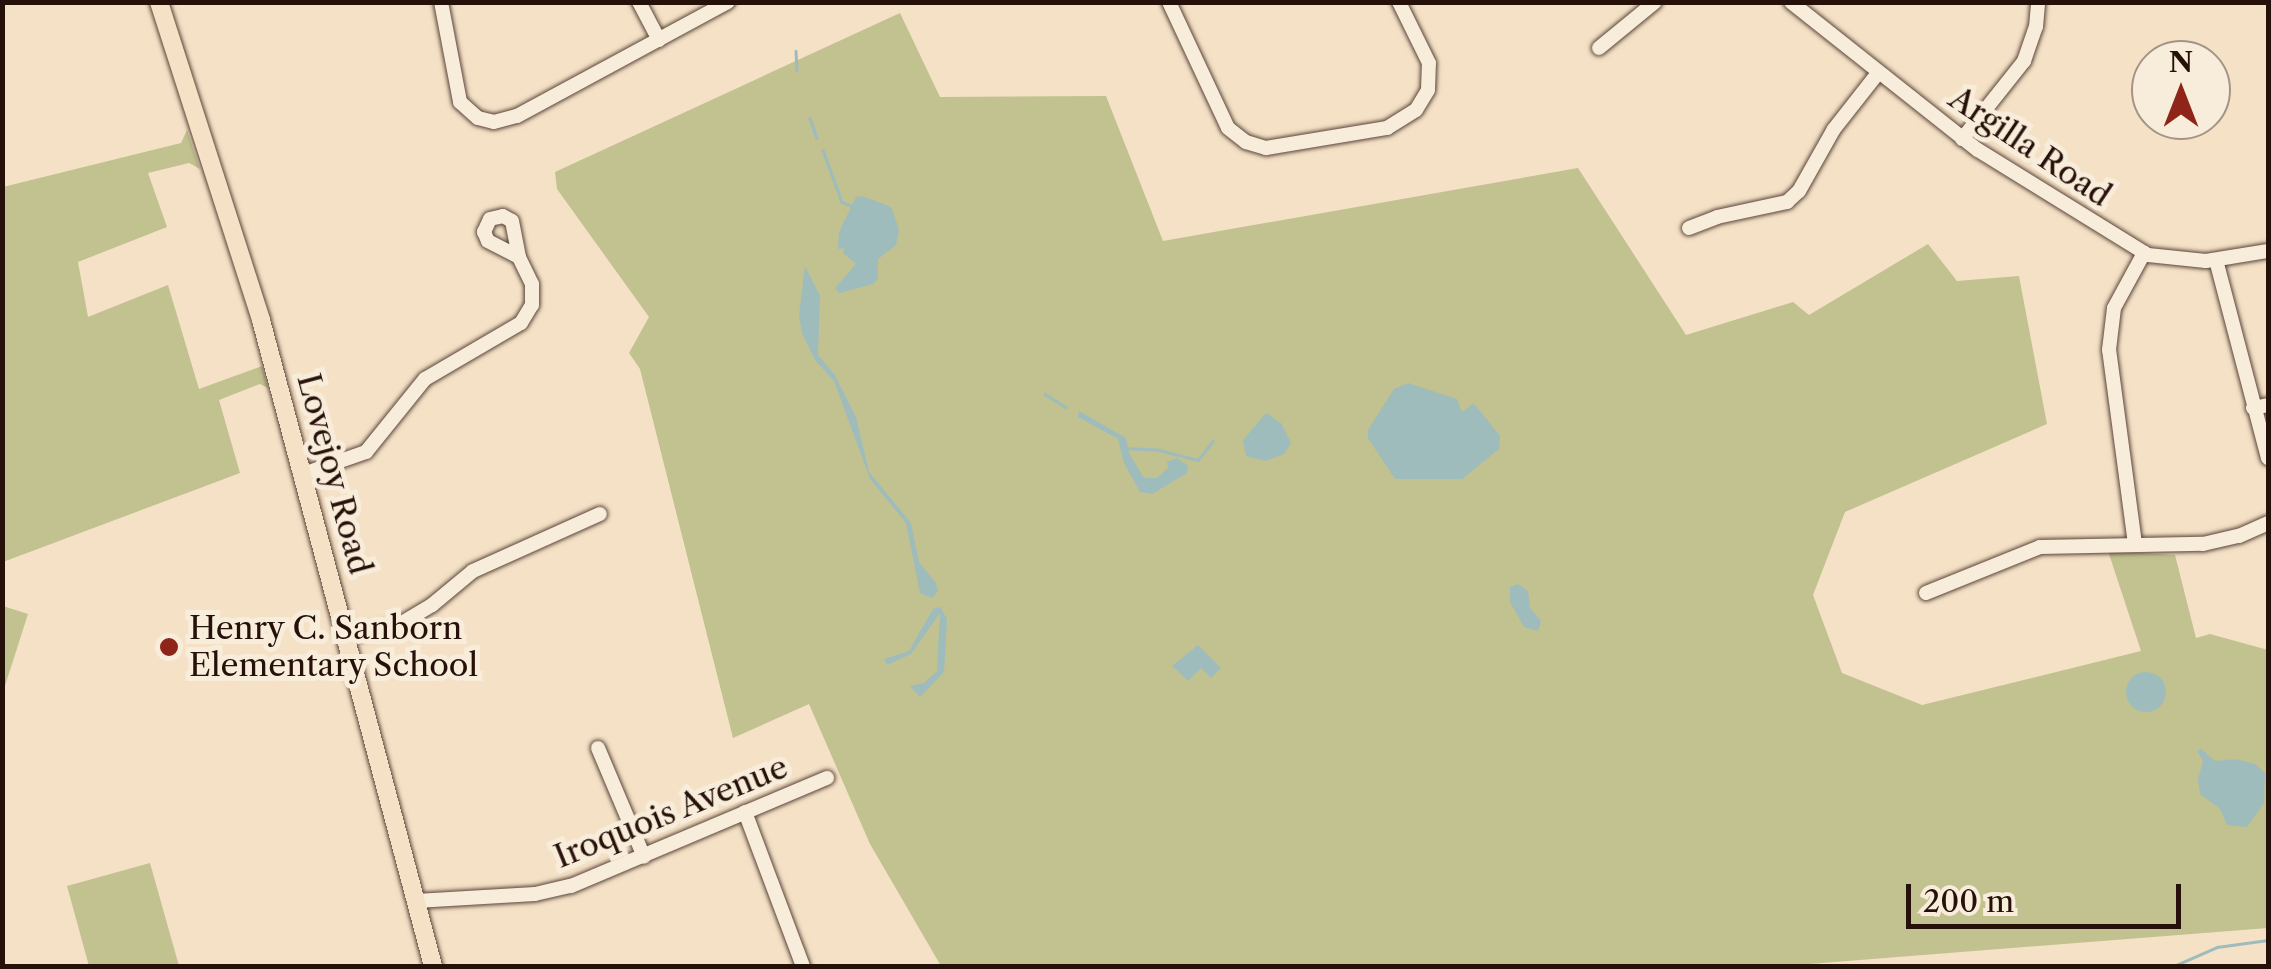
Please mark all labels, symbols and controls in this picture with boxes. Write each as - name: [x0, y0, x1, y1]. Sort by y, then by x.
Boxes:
- north arrow: [2131, 40, 2231, 140]
- text: N: [2169, 45, 2193, 79]
- street label: Argilla Road: [1942, 79, 2118, 215]
- street label: Lovejoy Road: [289, 369, 379, 579]
- place label: Henry C. Sanborn Elementary School: [189, 610, 479, 685]
- marker: Henry C. Sanborn Elementary School: [158, 636, 180, 658]
- street label: Iroquois Avenue: [548, 747, 794, 877]
- scale bar: [1911, 864, 2186, 926]
- text: 200 m: [1923, 883, 2014, 920]

